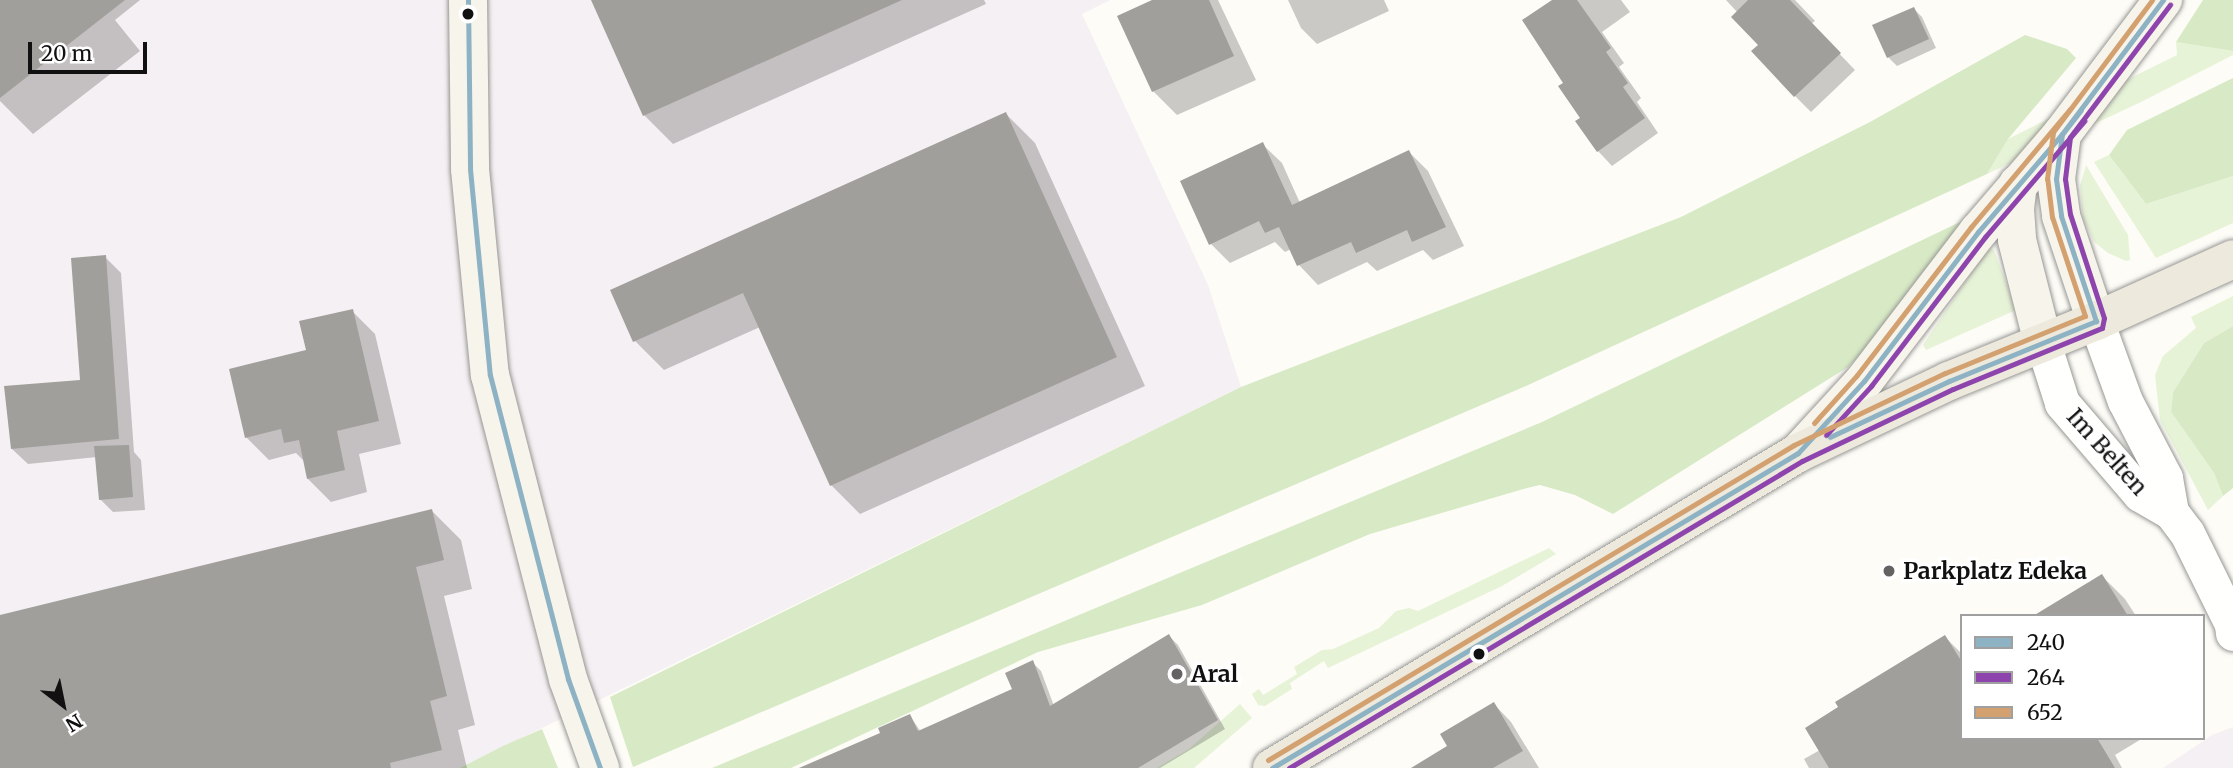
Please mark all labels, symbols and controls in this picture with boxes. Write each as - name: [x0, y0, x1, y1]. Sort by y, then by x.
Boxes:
- unlabelled marker: [461, 7, 475, 21]
- scale bar: [32, 28, 150, 72]
- text: 20 m: [41, 40, 92, 67]
- street label: Im Belten: [2061, 403, 2153, 501]
- place label: Parkplatz Edeka: [1903, 557, 2087, 585]
- marker: Parkplatz Edeka: [1881, 563, 1897, 579]
- legend: [1960, 614, 2205, 740]
- text: 240: [2027, 629, 2065, 656]
- unlabelled marker: [1472, 647, 1486, 661]
- place label: Aral: [1191, 660, 1238, 688]
- text: 264: [2027, 664, 2065, 691]
- marker: Aral: [1169, 666, 1185, 682]
- north arrow: [28, 670, 98, 740]
- text: 652: [2027, 699, 2063, 726]
- text: N: [61, 709, 87, 737]

